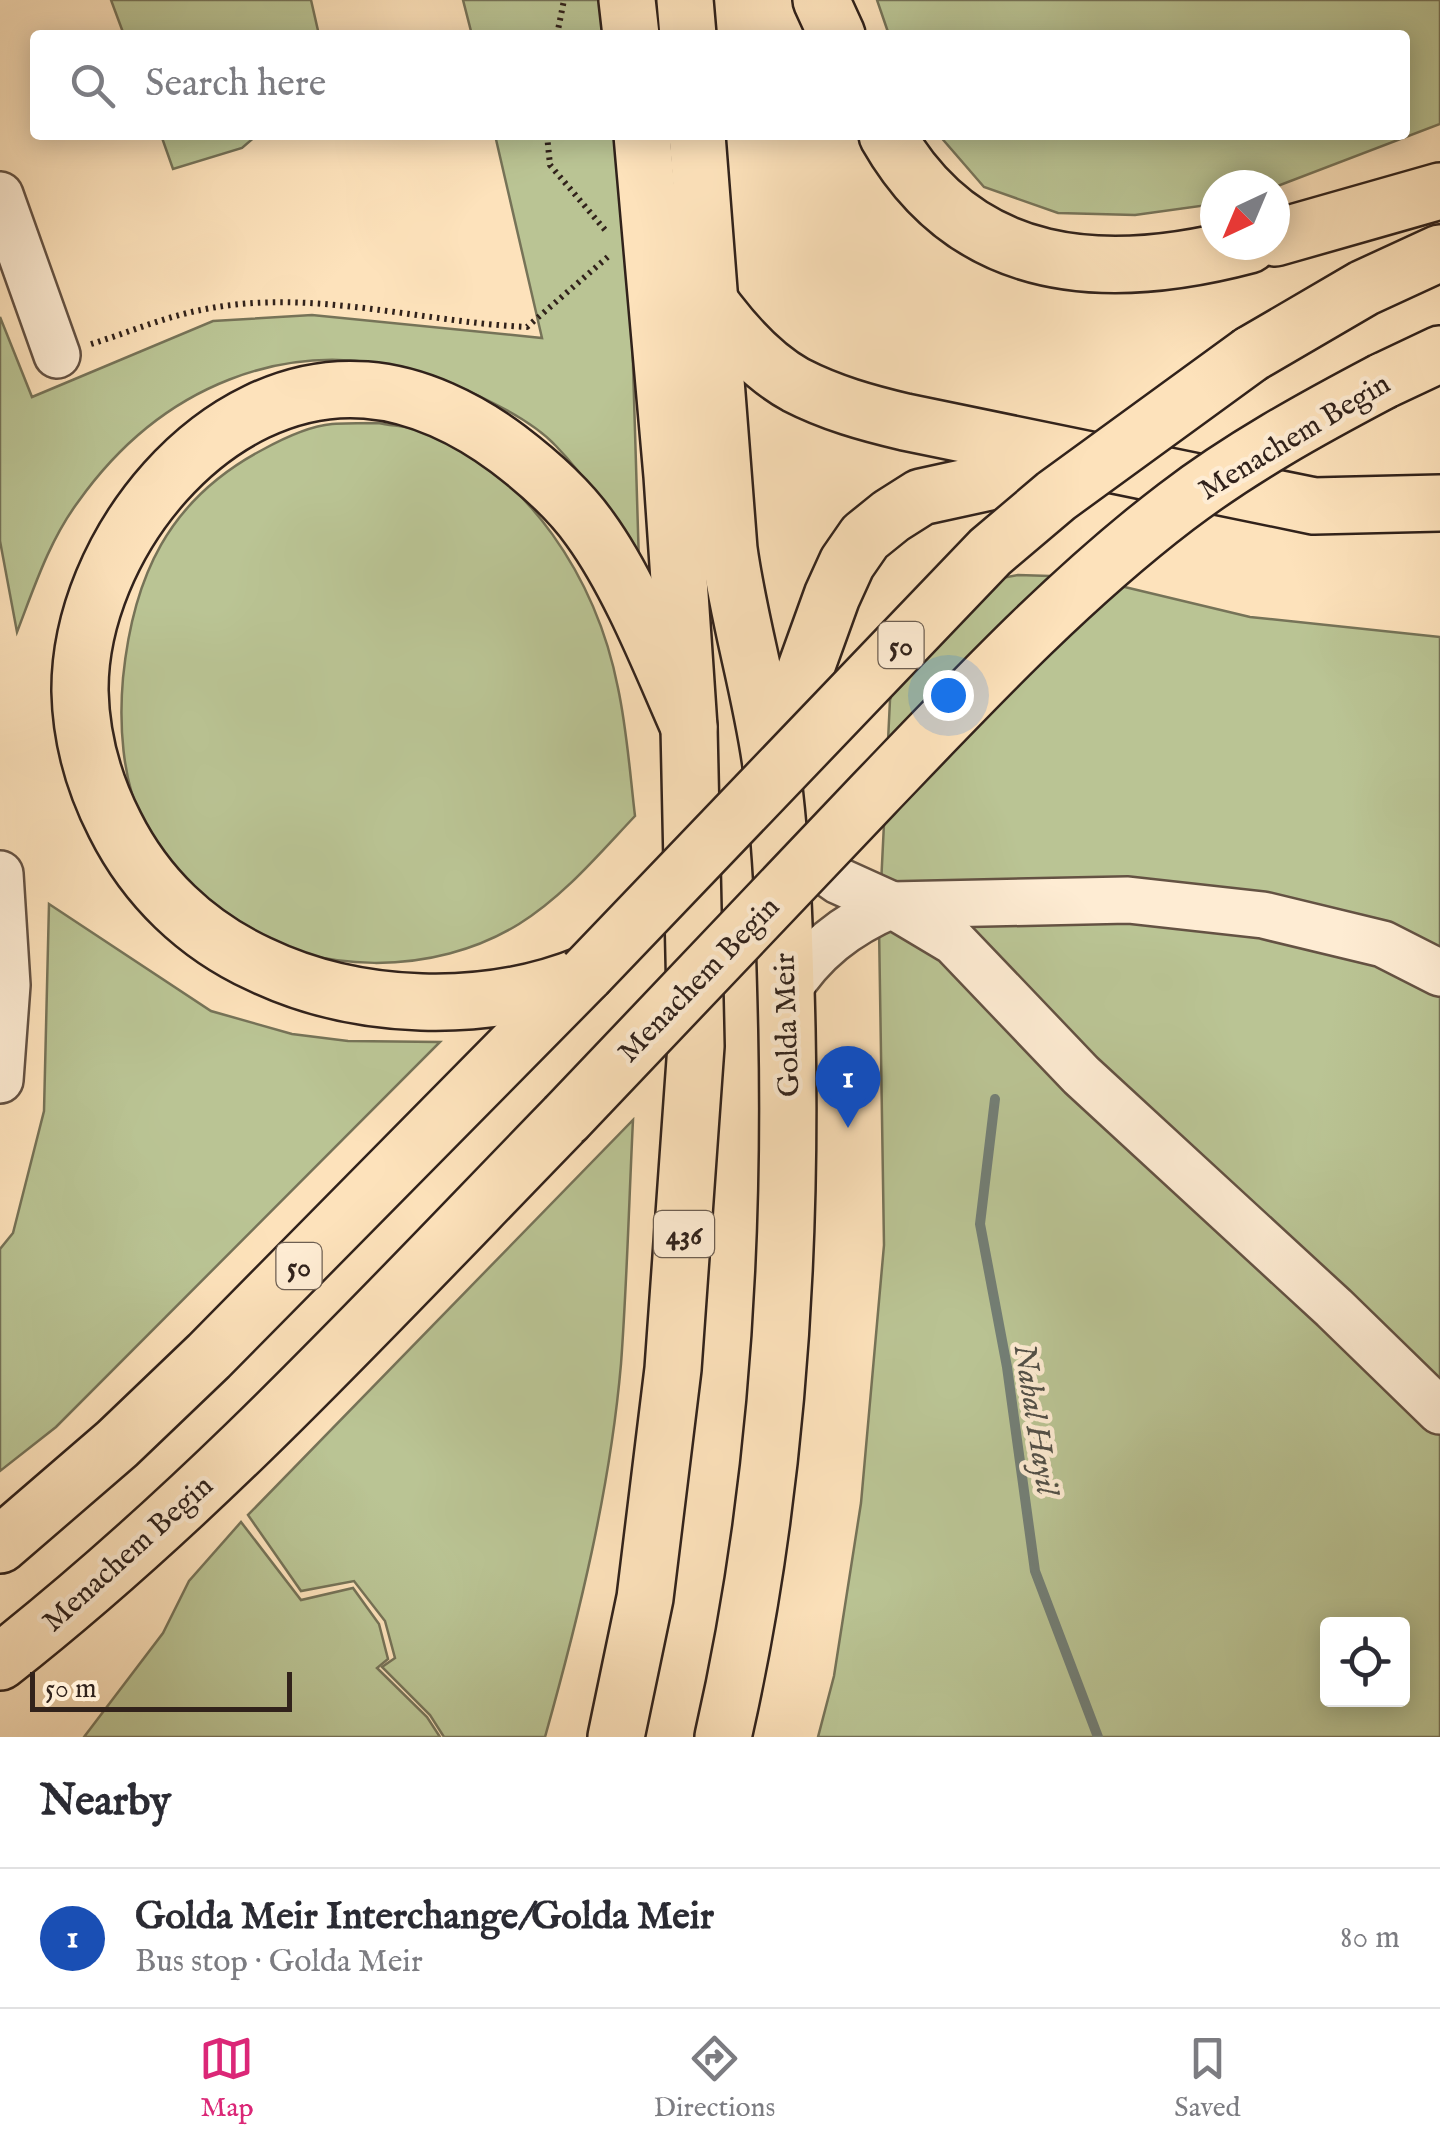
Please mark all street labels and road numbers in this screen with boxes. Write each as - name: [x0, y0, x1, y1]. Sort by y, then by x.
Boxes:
- street label: Menachem Begin: [1192, 366, 1398, 510]
- road number: 50: [878, 622, 924, 668]
- street label: Menachem Begin: [610, 889, 788, 1072]
- street label: Golda Meir: [766, 952, 810, 1098]
- road number: 436: [654, 1211, 714, 1257]
- road number: 50: [276, 1243, 322, 1289]
- street label: Menachem Begin: [35, 1468, 222, 1641]

